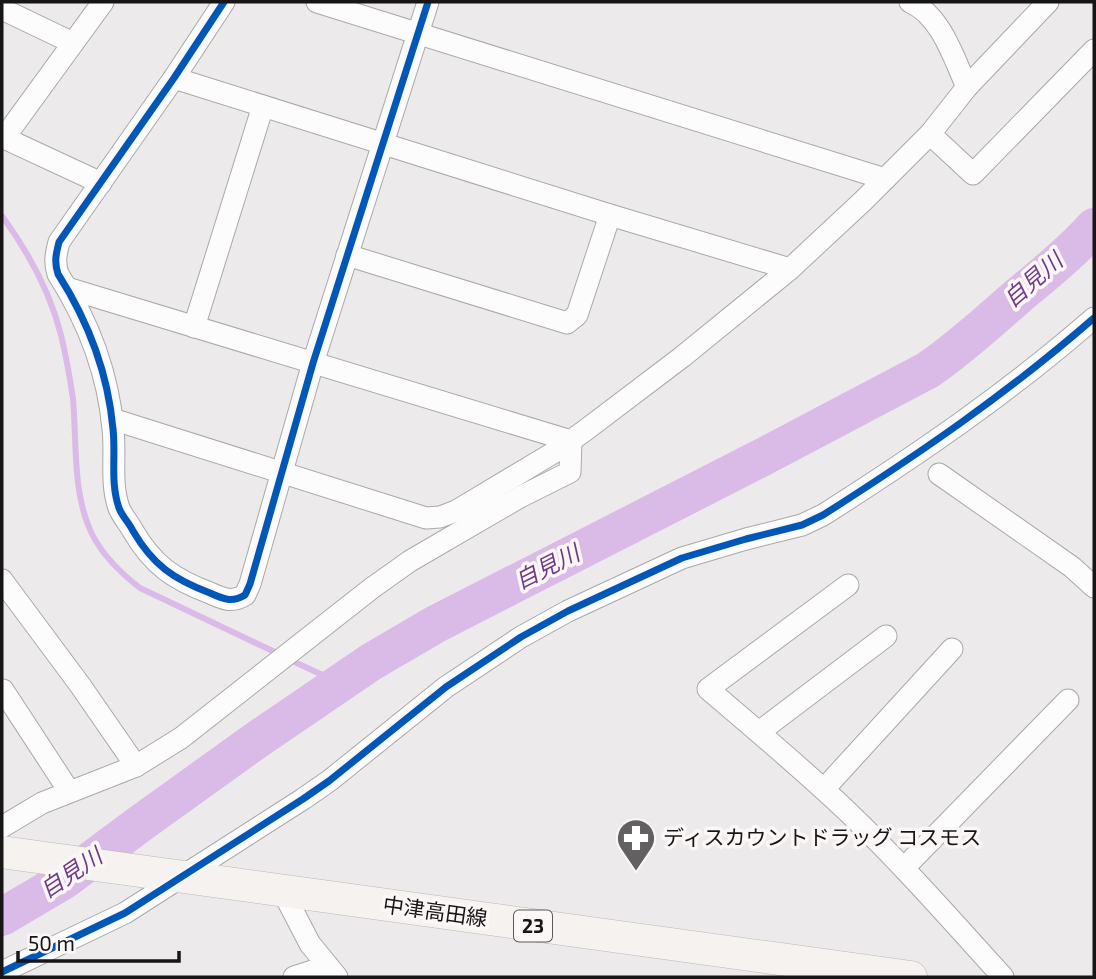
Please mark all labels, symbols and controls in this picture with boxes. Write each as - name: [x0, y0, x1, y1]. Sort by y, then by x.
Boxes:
- water label: 自見川: [997, 244, 1070, 312]
- water label: 自見川: [509, 537, 586, 594]
- pharmacy icon: ディスカウントドラッグ コスモス: [615, 817, 657, 872]
- place label: ディスカウントドラッグ コスモス: [663, 824, 981, 849]
- water label: 自見川: [34, 840, 109, 903]
- street label: 中津高田線: [381, 891, 489, 930]
- road number: 23: [514, 910, 552, 942]
- scale bar: [18, 920, 178, 964]
- text: 50 m: [28, 930, 75, 955]

